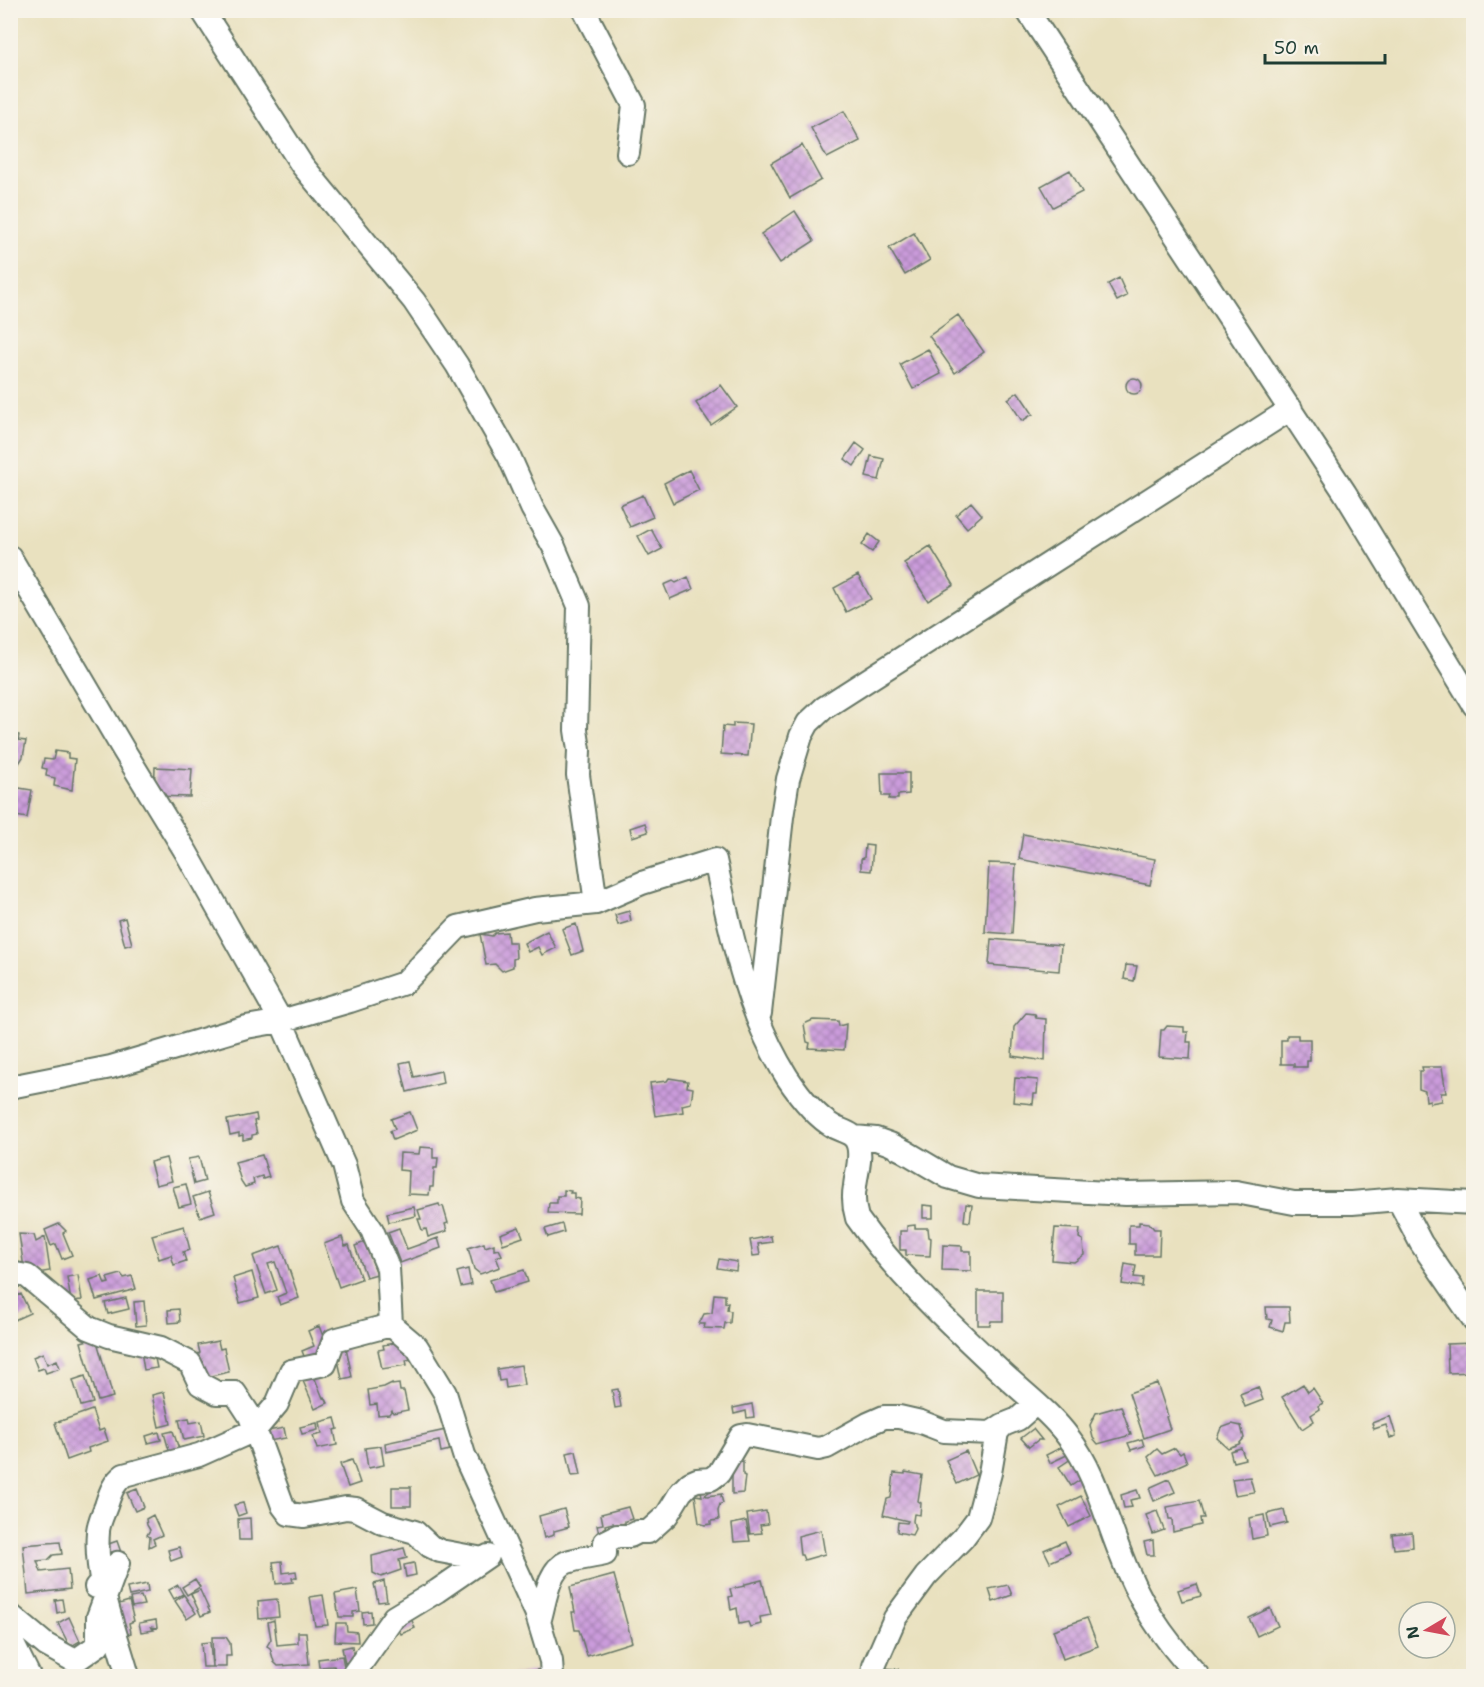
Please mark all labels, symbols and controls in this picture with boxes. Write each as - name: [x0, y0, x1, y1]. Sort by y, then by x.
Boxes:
- scale bar: [1265, 27, 1385, 65]
- text: 50 m: [1274, 36, 1319, 60]
- north arrow: [1397, 1600, 1457, 1660]
- text: N: [1401, 1624, 1424, 1641]

